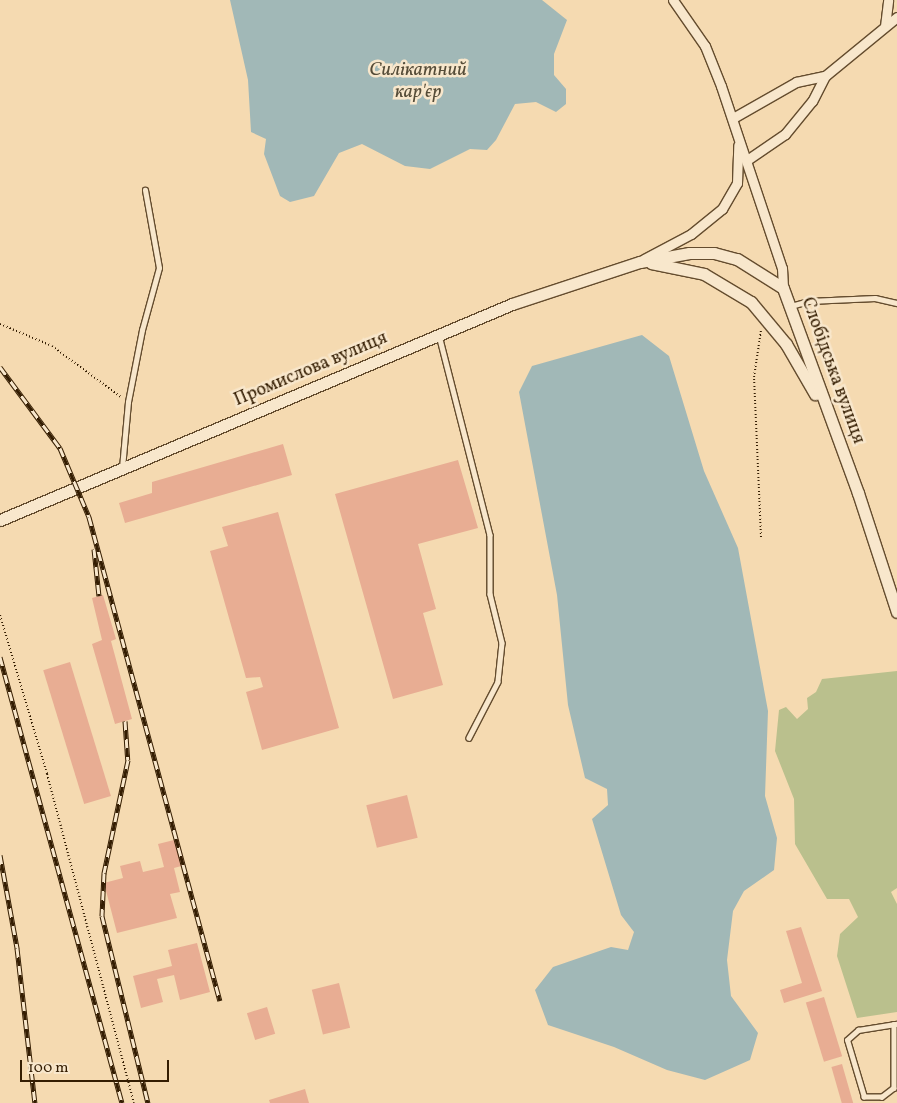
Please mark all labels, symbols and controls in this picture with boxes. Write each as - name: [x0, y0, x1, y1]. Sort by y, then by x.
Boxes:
- water label: Силікатний кар'єр: [369, 60, 467, 104]
- street label: Слобідська вулиця: [795, 295, 869, 447]
- street label: Промислова вулиця: [231, 328, 391, 412]
- scale bar: [22, 1050, 171, 1082]
- text: 100 m: [28, 1058, 68, 1079]

